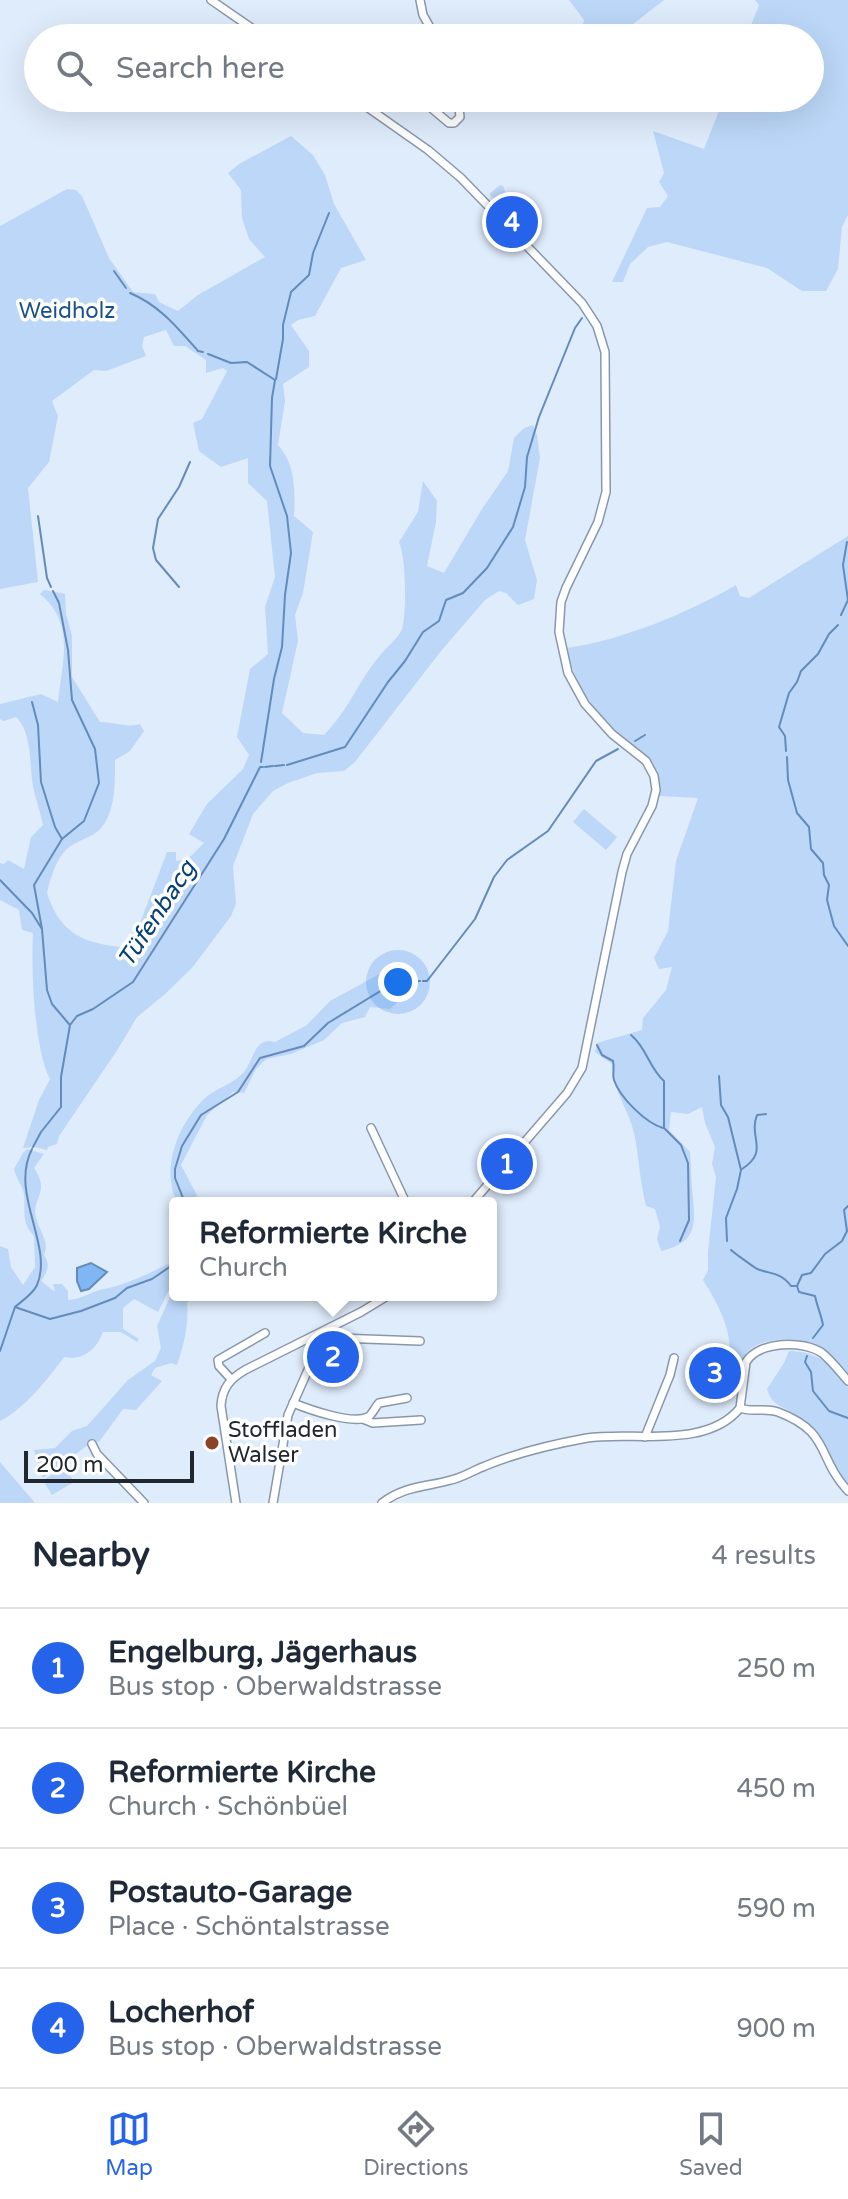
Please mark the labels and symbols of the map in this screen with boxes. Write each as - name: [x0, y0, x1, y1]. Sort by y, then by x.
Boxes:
- pin: 4: [486, 192, 538, 252]
- park label: Weidholz: [19, 298, 115, 324]
- water label: Tüfenbacg: [112, 854, 203, 973]
- your location: [378, 962, 418, 1002]
- pin: 1: [481, 1134, 533, 1194]
- pin: 2: [307, 1327, 359, 1387]
- pin: 3: [689, 1343, 741, 1403]
- place label: Stoffladen Walser: [228, 1417, 337, 1468]
- marker: Stoffladen Walser: [203, 1434, 221, 1452]
- scale bar: [24, 1447, 194, 1483]

